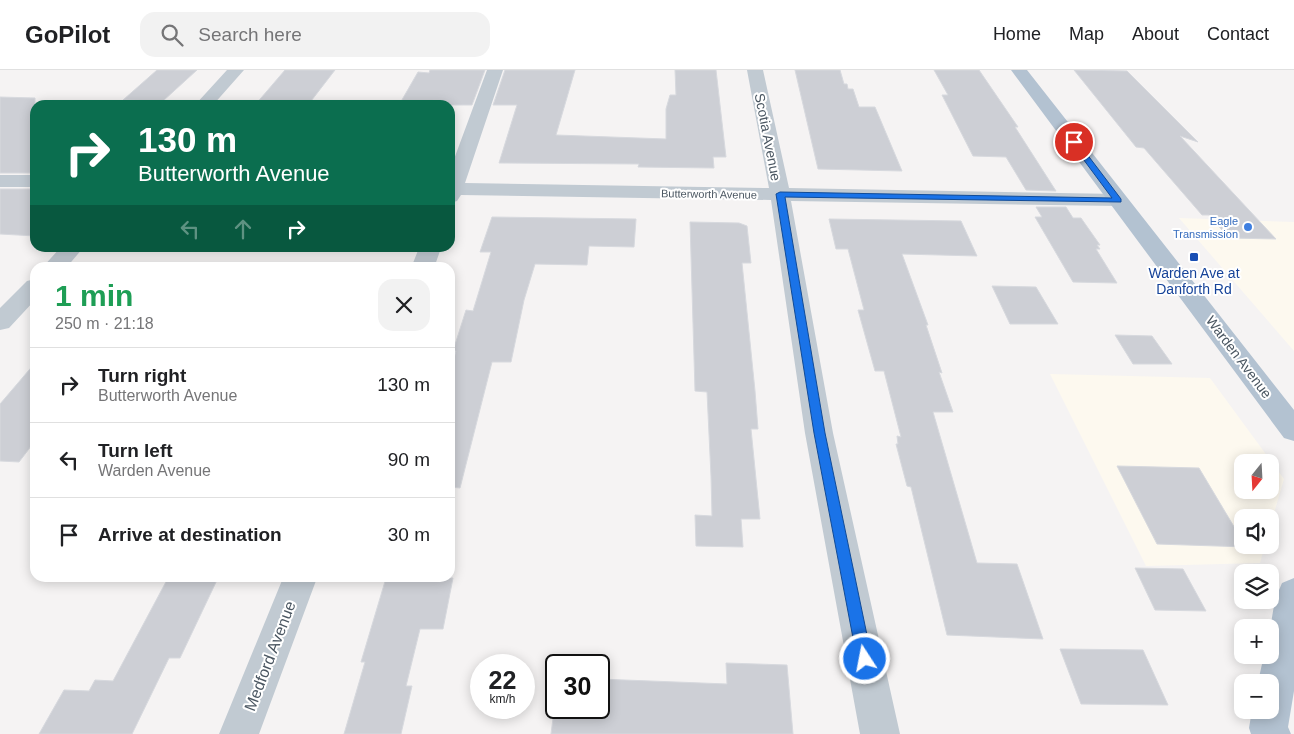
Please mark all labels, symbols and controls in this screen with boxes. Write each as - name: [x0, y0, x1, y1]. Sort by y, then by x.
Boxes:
- search box: [140, 12, 490, 57]
- text: GoPilot: [25, 21, 110, 48]
- icon: search: [158, 21, 186, 49]
- text: Search here: [198, 24, 302, 45]
- text: Home: [993, 24, 1041, 44]
- text: Map: [1069, 24, 1104, 44]
- text: About: [1132, 24, 1179, 44]
- text: Contact: [1207, 24, 1269, 44]
- street label: Scotia Avenue: [752, 92, 784, 183]
- icon: right: [55, 120, 120, 185]
- text: 130 m: [138, 120, 237, 159]
- pin: [1053, 121, 1095, 163]
- icon: arrive: [1060, 128, 1088, 156]
- text: Butterworth Avenue: [138, 161, 330, 186]
- street label: Butterworth Avenue: [661, 187, 757, 201]
- icon: left: [176, 215, 204, 243]
- icon: ahead: [229, 215, 257, 243]
- icon: right: [282, 215, 310, 243]
- place label: Eagle Transmission: [1173, 215, 1238, 240]
- marker: Eagle Transmission: [1242, 221, 1254, 233]
- marker: Warden Ave at Danforth Rd: [1188, 251, 1200, 263]
- place label: Warden Ave at Danforth Rd: [1148, 265, 1240, 297]
- text: 1 min: [55, 279, 133, 312]
- button: close: [378, 279, 430, 331]
- street label: Warden Avenue: [1203, 313, 1275, 401]
- text: 250 m · 21:18: [55, 315, 154, 332]
- text: Turn right: [98, 365, 186, 386]
- icon: right: [55, 371, 83, 399]
- text: 130 m: [377, 374, 430, 395]
- text: Butterworth Avenue: [98, 387, 237, 404]
- text: Turn left: [98, 440, 173, 461]
- icon: left: [55, 446, 83, 474]
- text: 90 m: [388, 449, 430, 470]
- north arrow: [1234, 454, 1279, 499]
- map controls: [1234, 454, 1279, 719]
- text: Warden Avenue: [98, 462, 211, 479]
- button: sound: [1234, 509, 1279, 554]
- icon: arrive: [55, 521, 83, 549]
- text: Arrive at destination: [98, 524, 282, 545]
- text: 30 m: [388, 524, 430, 545]
- button: layers: [1234, 564, 1279, 609]
- street label: Medford Avenue: [241, 599, 299, 713]
- button: +: [1234, 619, 1279, 664]
- position arrow: [838, 632, 890, 684]
- speed limit sign: 30: [545, 654, 610, 719]
- text: 22: [489, 666, 516, 694]
- button: −: [1234, 674, 1279, 719]
- text: km/h: [489, 692, 516, 706]

